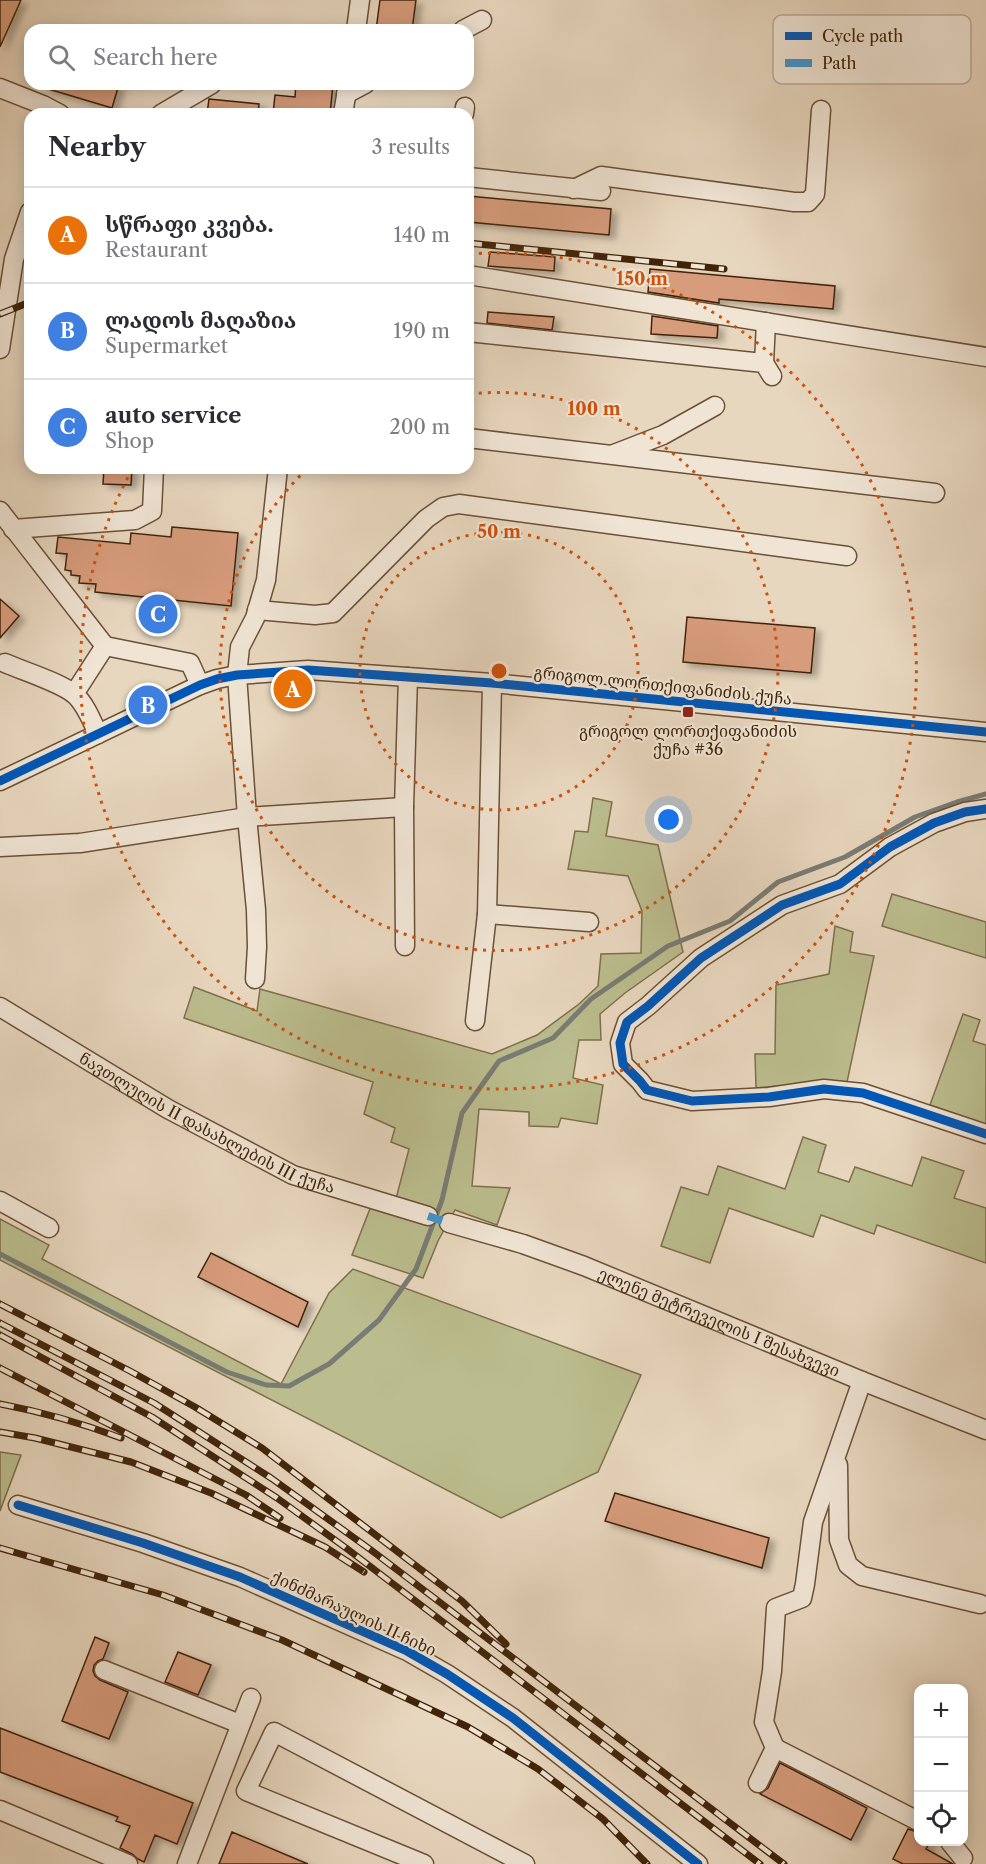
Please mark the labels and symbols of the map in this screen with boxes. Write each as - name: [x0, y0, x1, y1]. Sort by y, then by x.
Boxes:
- legend: [773, 15, 971, 84]
- text: Cycle path: [822, 26, 903, 46]
- text: Path: [822, 53, 856, 73]
- text: 150 m: [616, 268, 668, 290]
- text: 100 m: [567, 398, 621, 420]
- text: 50 m: [477, 521, 521, 543]
- pin: C: [138, 592, 178, 636]
- centre of rings: [489, 661, 509, 681]
- street label: გრიგოლ ლორთქიფანიძის ქუჩა: [533, 661, 793, 709]
- pin: A: [274, 666, 312, 712]
- pin: B: [128, 682, 168, 728]
- marker: გრიგოლ ლორთქიფანიძის ქუჩა #36: [681, 705, 695, 719]
- place label: გრიგოლ ლორთქიფანიძის ქუჩა #36: [579, 721, 797, 759]
- your location: [654, 805, 683, 834]
- street label: ნავთლუღის II დასახლების III ქუჩა: [76, 1048, 337, 1197]
- street label: ელენე მეტრეველის I შესახვევი: [595, 1263, 843, 1381]
- street label: ქინძმარაულის II ჩიხი: [268, 1566, 440, 1660]

